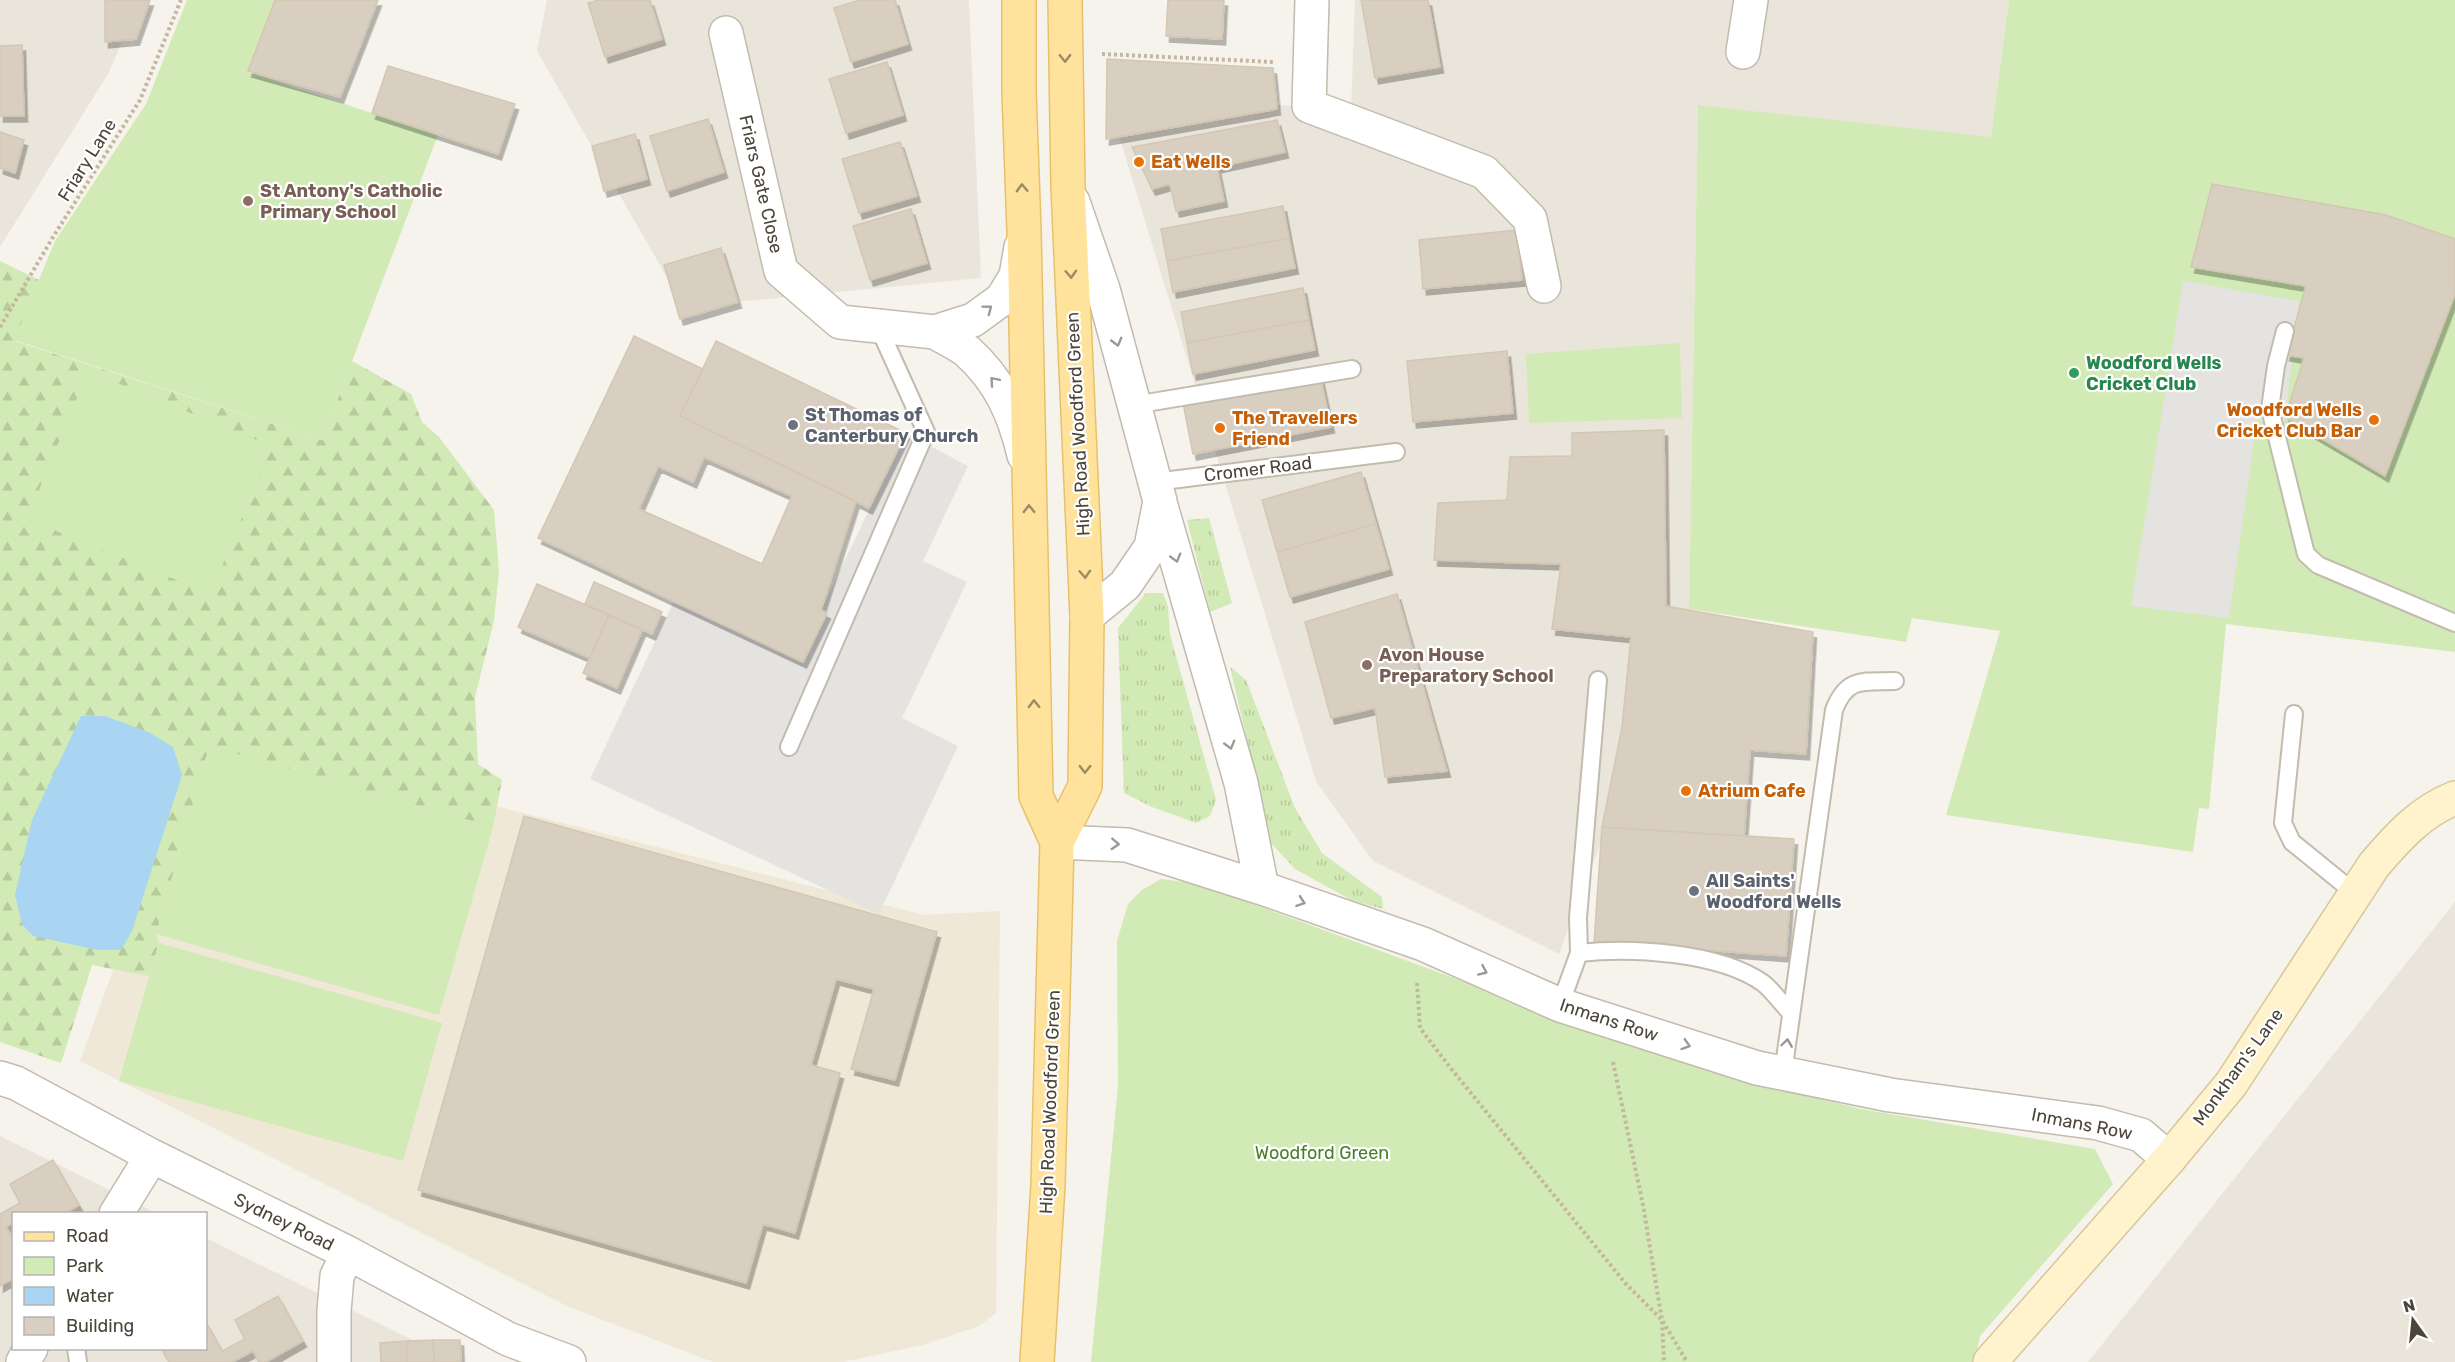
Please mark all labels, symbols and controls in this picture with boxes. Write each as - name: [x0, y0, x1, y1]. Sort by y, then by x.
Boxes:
- one-way arrow: [1059, 54, 1072, 63]
- street label: Friars Gate Close: [734, 113, 788, 255]
- street label: Friary Lane: [53, 115, 121, 205]
- place label: Eat Wells: [1151, 151, 1231, 173]
- marker: Eat Wells: [1132, 155, 1146, 169]
- place label: St Antony's Catholic Primary School: [260, 180, 443, 223]
- one-way arrow: [1016, 183, 1029, 192]
- marker: St Antony's Catholic Primary School: [241, 194, 255, 208]
- one-way arrow: [1065, 270, 1078, 279]
- one-way arrow: [981, 305, 992, 316]
- street label: High Road Woodford Green: [1061, 311, 1095, 537]
- one-way arrow: [1110, 336, 1122, 347]
- place label: Woodford Wells Cricket Club: [2086, 352, 2222, 395]
- marker: Woodford Wells Cricket Club: [2067, 366, 2081, 380]
- one-way arrow: [990, 377, 1001, 388]
- place label: Woodford Wells Cricket Club Bar: [2216, 399, 2362, 442]
- place label: St Thomas of Canterbury Church: [805, 404, 978, 447]
- place label: The Travellers Friend: [1232, 407, 1358, 450]
- marker: Woodford Wells Cricket Club Bar: [2367, 413, 2381, 427]
- marker: St Thomas of Canterbury Church: [786, 418, 800, 432]
- marker: The Travellers Friend: [1213, 421, 1227, 435]
- street label: Cromer Road: [1203, 451, 1313, 487]
- one-way arrow: [1023, 504, 1035, 513]
- one-way arrow: [1169, 552, 1181, 563]
- one-way arrow: [1078, 570, 1091, 579]
- place label: Avon House Preparatory School: [1379, 644, 1554, 687]
- marker: Avon House Preparatory School: [1360, 658, 1374, 672]
- one-way arrow: [1028, 699, 1040, 708]
- one-way arrow: [1223, 739, 1235, 750]
- one-way arrow: [1079, 765, 1091, 774]
- place label: Atrium Cafe: [1698, 780, 1806, 802]
- marker: Atrium Cafe: [1679, 784, 1693, 798]
- one-way arrow: [1111, 837, 1120, 850]
- place label: All Saints' Woodford Wells: [1706, 870, 1842, 913]
- marker: All Saints' Woodford Wells: [1687, 884, 1701, 898]
- one-way arrow: [1295, 894, 1306, 907]
- one-way arrow: [1477, 964, 1488, 976]
- street label: High Road Woodford Green: [1035, 989, 1065, 1215]
- street label: Inmans Row: [1557, 994, 1661, 1046]
- street label: Monkham's Lane: [2188, 1004, 2288, 1130]
- one-way arrow: [1680, 1038, 1691, 1050]
- one-way arrow: [1780, 1039, 1793, 1048]
- street label: Inmans Row: [2030, 1103, 2134, 1145]
- park label: Woodford Green: [1255, 1142, 1389, 1164]
- street label: Sydney Road: [230, 1188, 338, 1256]
- legend: [12, 1212, 207, 1350]
- text: Road: [66, 1225, 109, 1247]
- text: Park: [66, 1255, 104, 1277]
- text: Water: [66, 1285, 114, 1307]
- north arrow: [2383, 1290, 2443, 1350]
- text: N: [2401, 1295, 2417, 1317]
- text: Building: [66, 1315, 134, 1337]

